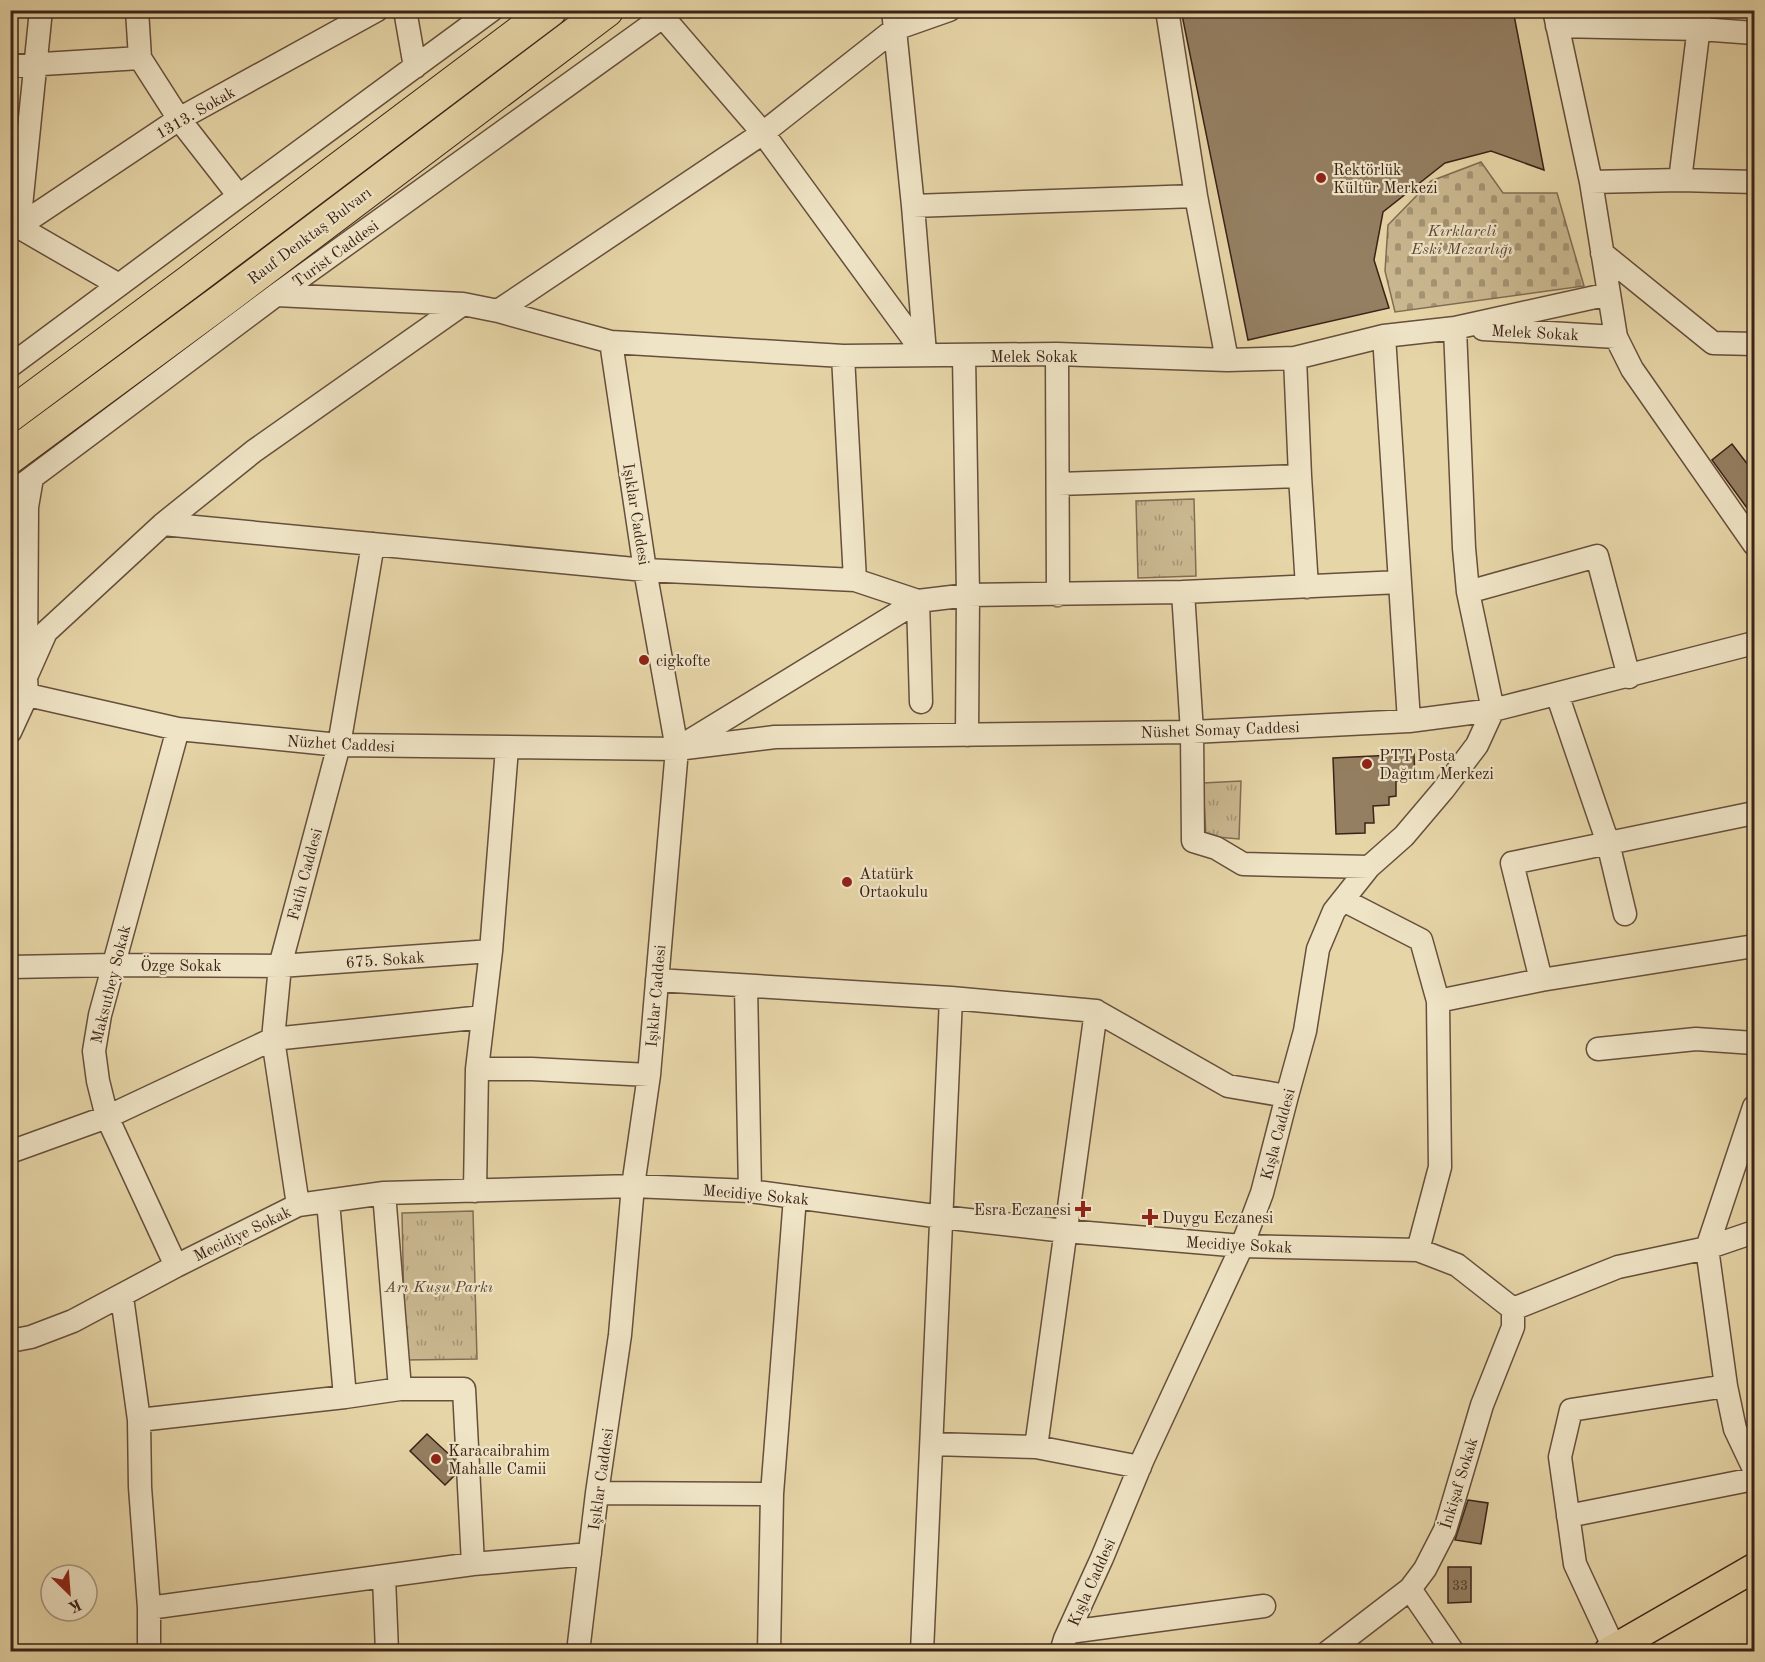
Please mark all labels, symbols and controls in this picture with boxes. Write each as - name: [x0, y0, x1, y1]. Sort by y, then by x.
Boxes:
- street label: 1313. Sokak: [154, 85, 238, 143]
- place label: Rektörlük Kültür Merkezi: [1333, 163, 1438, 197]
- marker: Rektörlük Kültür Merkezi: [1314, 171, 1328, 185]
- street label: Rauf Denktaş Bulvarı: [245, 185, 375, 288]
- street label: Turist Caddesi: [290, 218, 382, 291]
- park label: Kırklareli Eski Mezarlığı: [1410, 224, 1513, 258]
- street label: Melek Sokak: [1491, 324, 1579, 344]
- street label: Melek Sokak: [990, 350, 1078, 366]
- street label: Işıklar Caddesi: [619, 462, 651, 566]
- marker: cigkofte: [637, 653, 651, 667]
- place label: cigkofte: [656, 654, 710, 670]
- street label: Nüshet Somay Caddesi: [1140, 720, 1300, 742]
- street label: Nüzhet Caddesi: [287, 734, 395, 756]
- place label: PTT Posta Dağıtım Merkezi: [1379, 749, 1494, 783]
- marker: PTT Posta Dağıtım Merkezi: [1360, 757, 1374, 771]
- street label: Fatih Caddesi: [286, 827, 326, 922]
- place label: Atatürk Ortaokulu: [859, 867, 928, 901]
- marker: Atatürk Ortaokulu: [840, 875, 854, 889]
- street label: Maksutbey Sokak: [89, 924, 134, 1045]
- street label: Işıklar Caddesi: [645, 944, 669, 1048]
- street label: 675. Sokak: [345, 950, 425, 972]
- street label: Özge Sokak: [140, 955, 222, 975]
- street label: Kışla Caddesi: [1259, 1087, 1299, 1182]
- street label: Mecidiye Sokak: [702, 1183, 810, 1209]
- marker: Esra Eczanesi: [1076, 1202, 1090, 1216]
- place label: Esra Eczanesi: [974, 1203, 1071, 1219]
- street label: Mecidiye Sokak: [191, 1204, 294, 1265]
- marker: Duygu Eczanesi: [1143, 1210, 1157, 1224]
- place label: Duygu Eczanesi: [1162, 1211, 1273, 1227]
- street label: Mecidiye Sokak: [1185, 1235, 1293, 1257]
- park label: Arı Kuşu Parkı: [384, 1280, 493, 1296]
- street label: Işıklar Caddesi: [587, 1427, 617, 1531]
- street label: İnkişaf Sokak: [1435, 1435, 1481, 1531]
- place label: Karacaibrahim Mahalle Camii: [448, 1444, 550, 1478]
- marker: Karacaibrahim Mahalle Camii: [429, 1452, 443, 1466]
- street label: Kışla Caddesi: [1066, 1537, 1119, 1629]
- north arrow: [39, 1563, 99, 1623]
- house number: 33: [1452, 1579, 1468, 1593]
- text: K: [66, 1595, 83, 1615]

